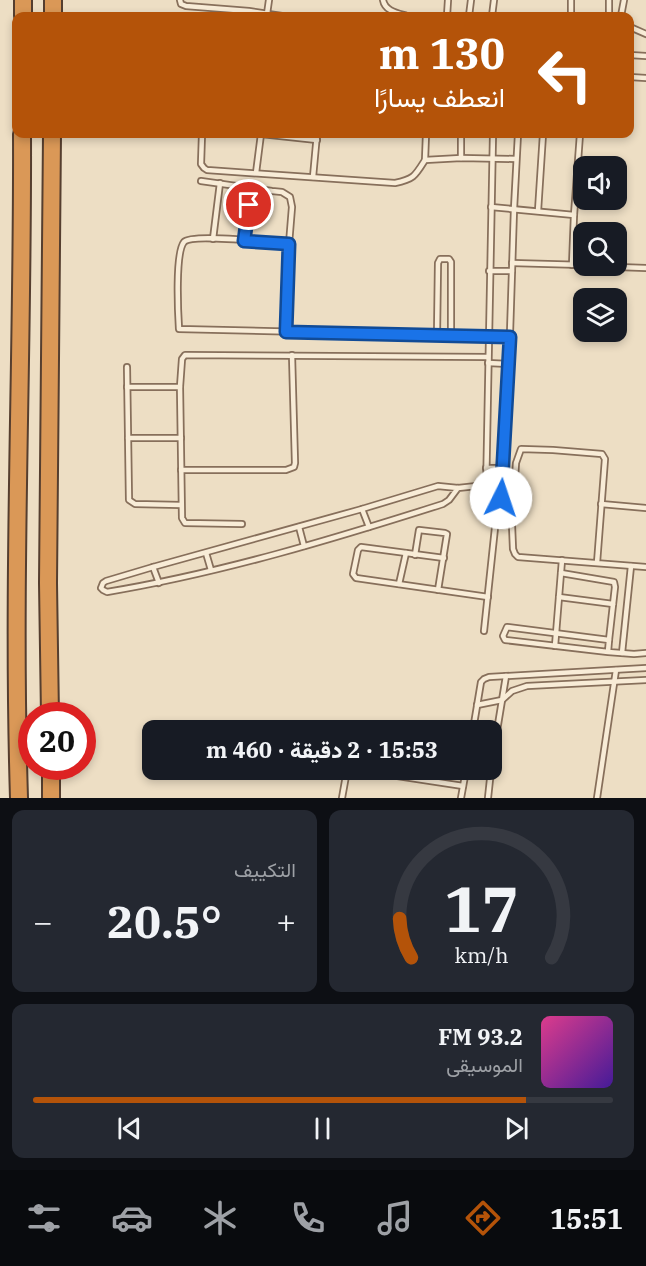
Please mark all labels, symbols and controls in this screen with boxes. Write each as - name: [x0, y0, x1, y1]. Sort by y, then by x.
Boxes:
- text: 130 m: [379, 26, 505, 81]
- icon: left: [526, 36, 604, 114]
- text: انعطف يسارًا: [374, 79, 505, 114]
- map controls: [573, 156, 627, 342]
- button: sound: [573, 156, 627, 210]
- pin: [223, 179, 274, 230]
- icon: arrive: [232, 188, 265, 221]
- button: search: [573, 222, 627, 276]
- button: layers: [573, 288, 627, 342]
- position arrow: [469, 466, 533, 530]
- speed limit sign: 20: [18, 702, 96, 780]
- text: 15:53 · 2 دقيقة · 460 m: [206, 735, 438, 764]
- text: التكييف: [234, 856, 296, 883]
- text: 17: [444, 868, 519, 949]
- text: 20.5°: [107, 892, 222, 950]
- text: −: [33, 900, 53, 943]
- text: +: [276, 900, 296, 943]
- text: km/h: [454, 941, 509, 969]
- text: 93.2 FM: [438, 1022, 523, 1051]
- text: الموسيقى: [446, 1051, 523, 1078]
- icon: previous: [113, 1112, 146, 1145]
- icon: pause: [306, 1112, 339, 1145]
- icon: next: [500, 1112, 533, 1145]
- icon: filters: [23, 1197, 65, 1239]
- icon: car: [111, 1197, 153, 1239]
- icon: climate: [199, 1197, 241, 1239]
- icon: phone: [287, 1197, 329, 1239]
- icon: music: [374, 1197, 416, 1239]
- icon: directions: [462, 1197, 504, 1239]
- text: 15:51: [550, 1201, 623, 1236]

